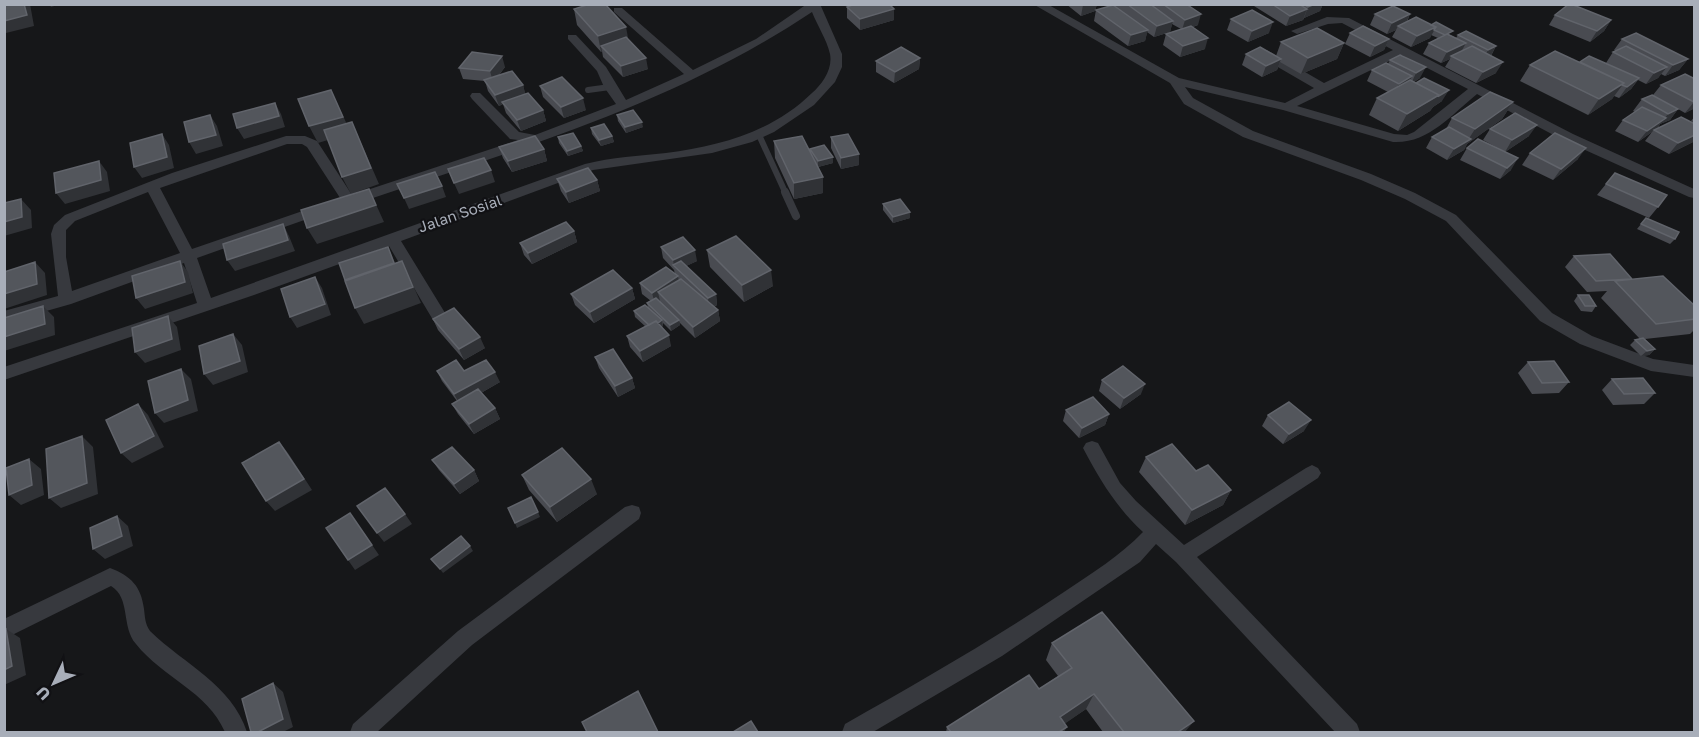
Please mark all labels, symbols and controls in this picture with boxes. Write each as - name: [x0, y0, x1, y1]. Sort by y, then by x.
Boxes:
- street label: Jalan Sosial: [416, 190, 504, 236]
- north arrow: [24, 653, 84, 713]
- text: U: [32, 682, 54, 705]

